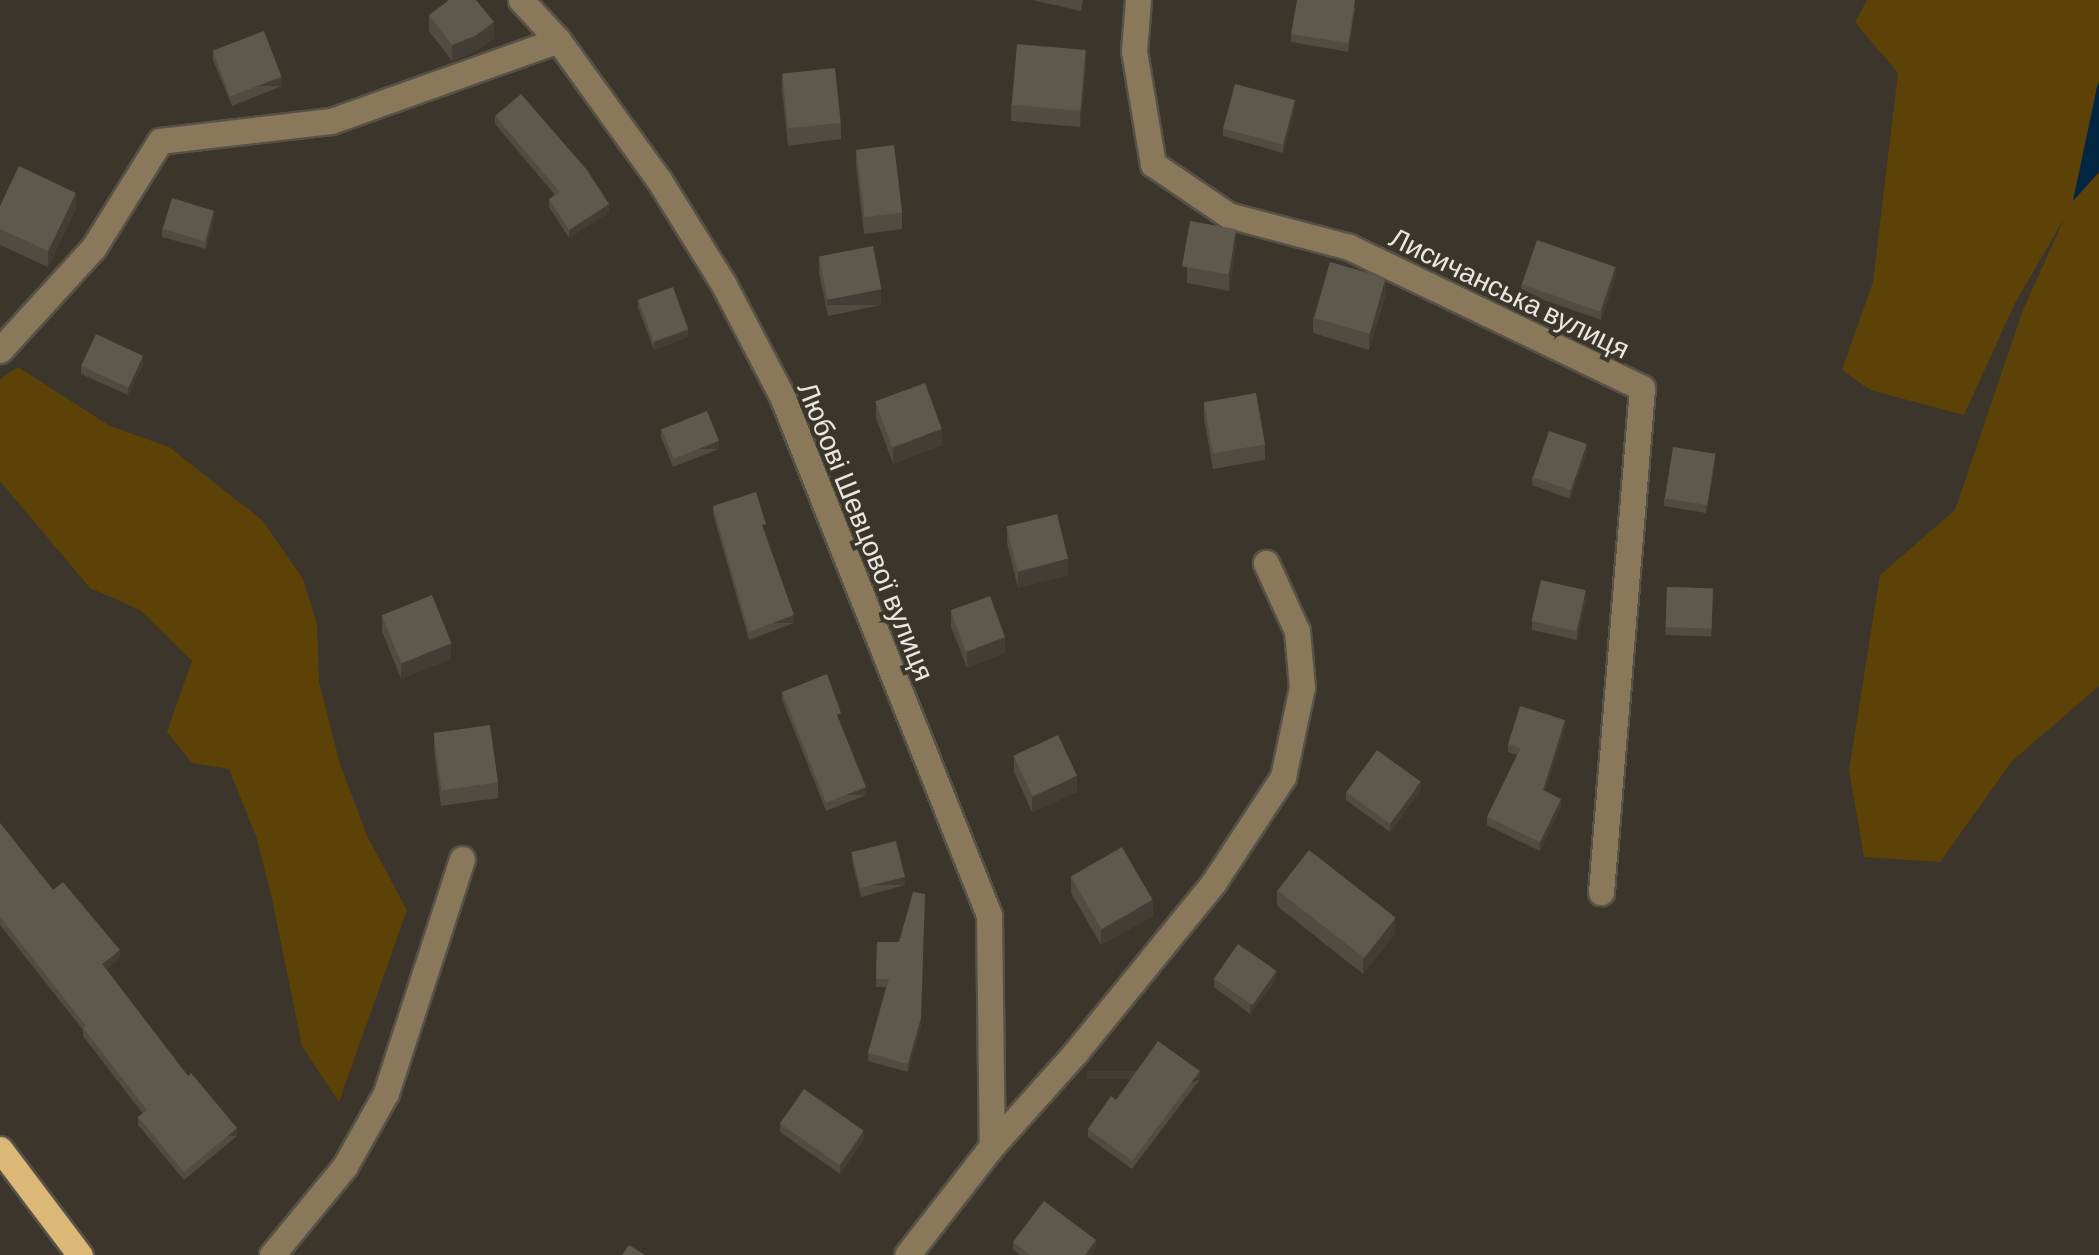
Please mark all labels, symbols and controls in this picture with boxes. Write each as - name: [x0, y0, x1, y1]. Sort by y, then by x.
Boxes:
- street label: Лисичанська вулиця: [1385, 219, 1635, 365]
- street label: Любові Шевцової вулиця: [792, 377, 942, 685]

